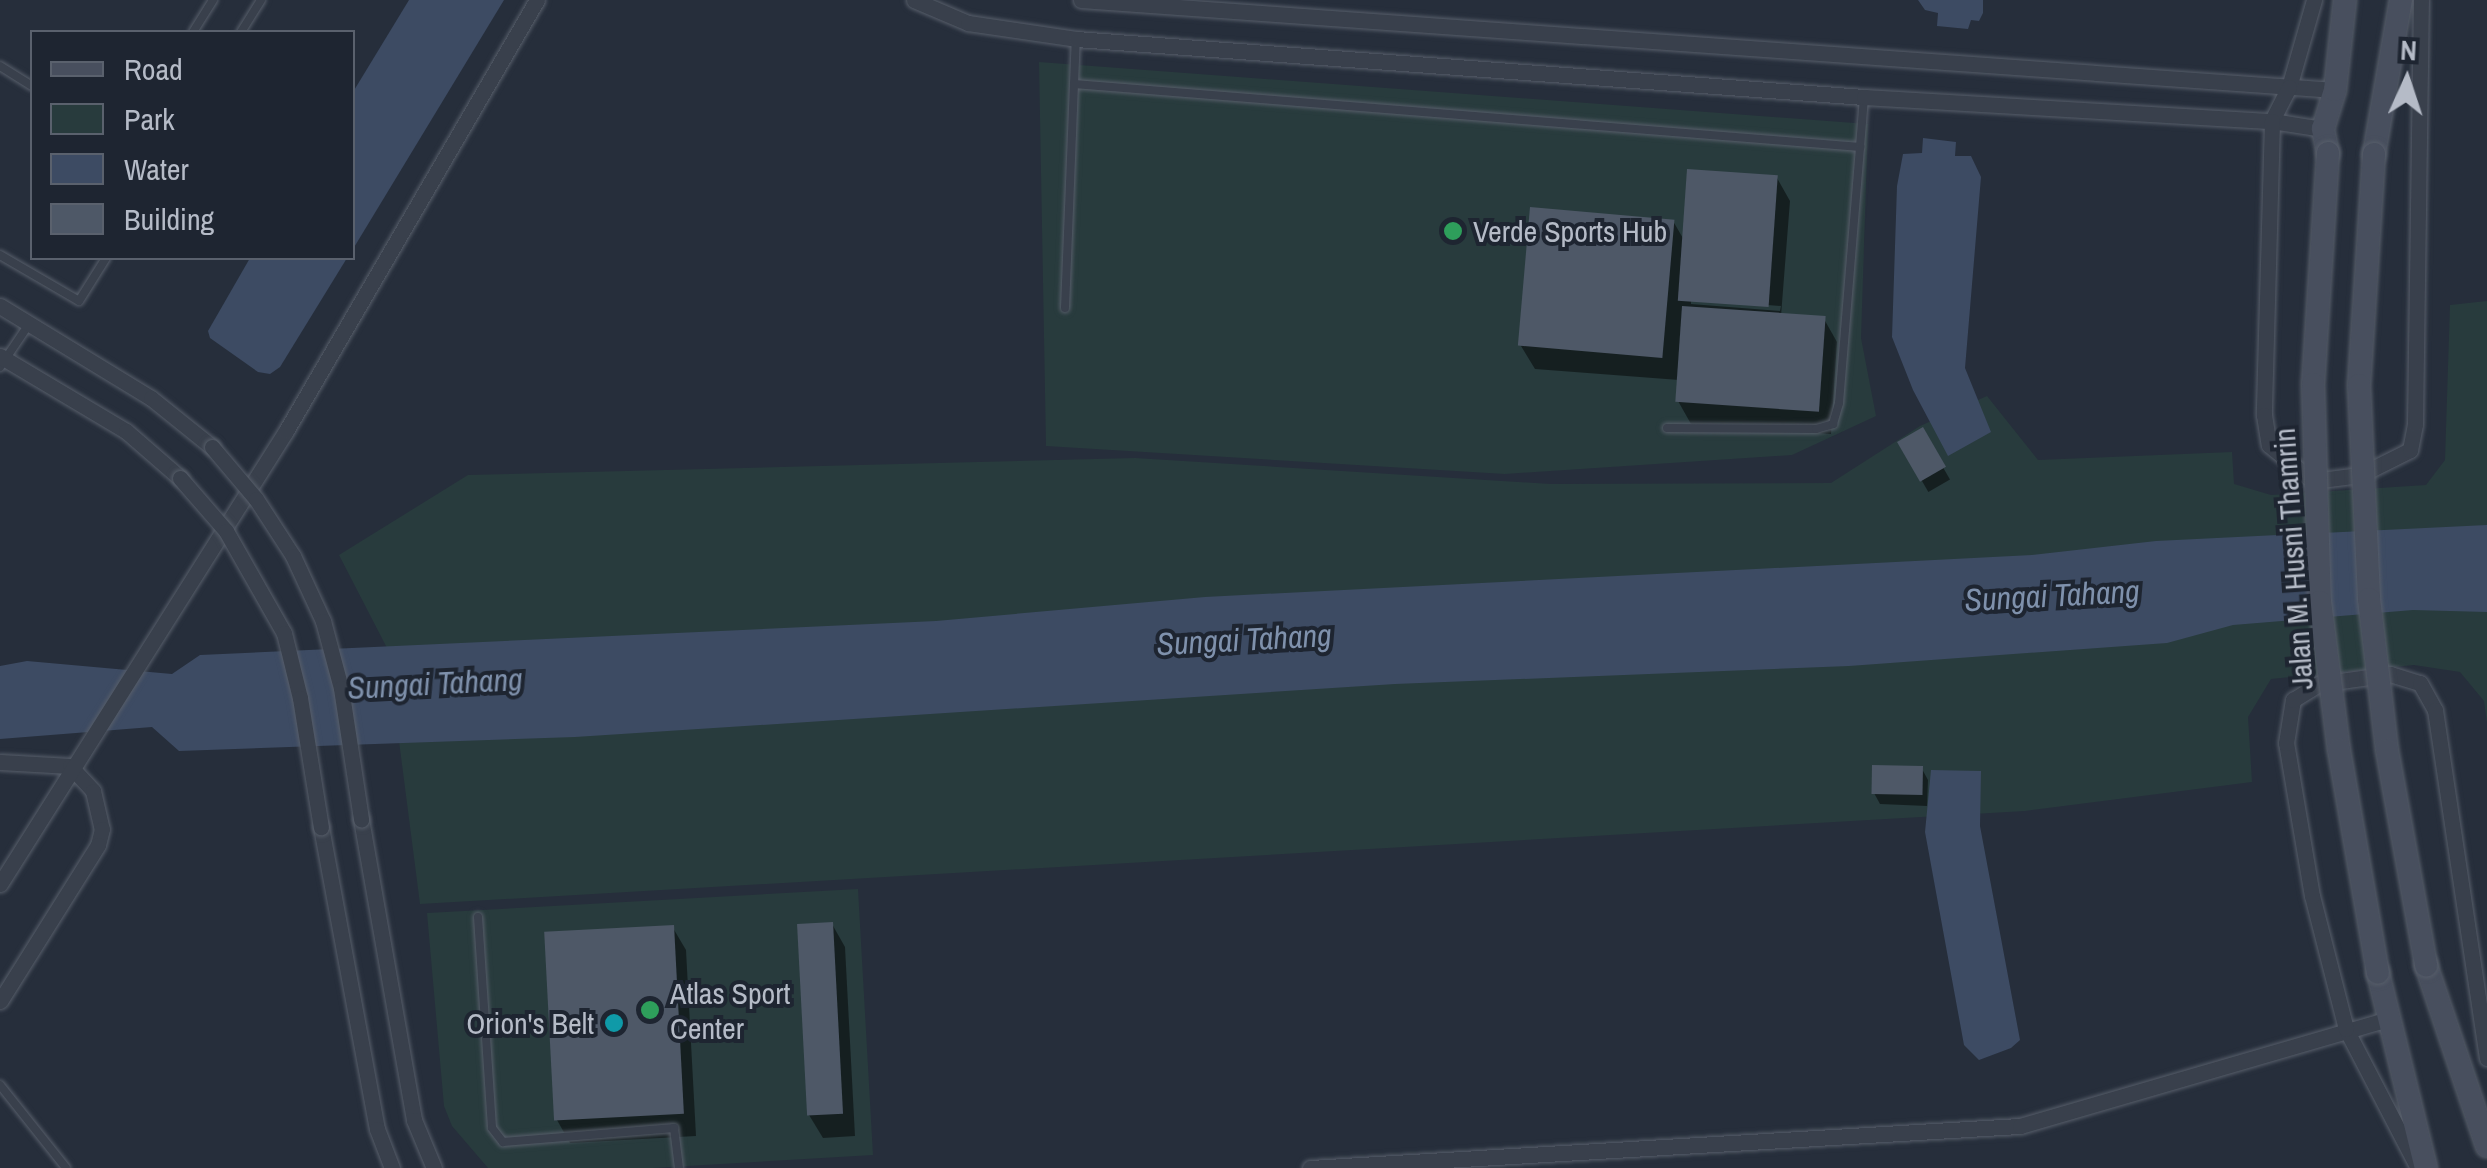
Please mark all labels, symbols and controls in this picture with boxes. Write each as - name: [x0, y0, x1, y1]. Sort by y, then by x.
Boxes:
- legend: [30, 30, 355, 260]
- north arrow: [2357, 30, 2457, 130]
- text: N: [2399, 31, 2418, 69]
- text: Road: [124, 49, 183, 89]
- text: Park: [124, 99, 175, 139]
- text: Water: [124, 149, 189, 189]
- text: Building: [124, 199, 214, 239]
- place label: Verde Sports Hub: [1473, 213, 1667, 249]
- marker: Verde Sports Hub: [1442, 220, 1464, 242]
- street label: Jalan M. Husni Thamrin: [2266, 427, 2320, 691]
- water label: Sungai Tahang: [1963, 572, 2141, 620]
- water label: Sungai Tahang: [1155, 616, 1333, 664]
- water label: Sungai Tahang: [346, 660, 524, 708]
- place label: Atlas Sport Center: [670, 975, 790, 1046]
- marker: Atlas Sport Center: [639, 999, 661, 1021]
- place label: Orion's Belt: [466, 1005, 594, 1041]
- marker: Orion's Belt: [603, 1012, 625, 1034]

